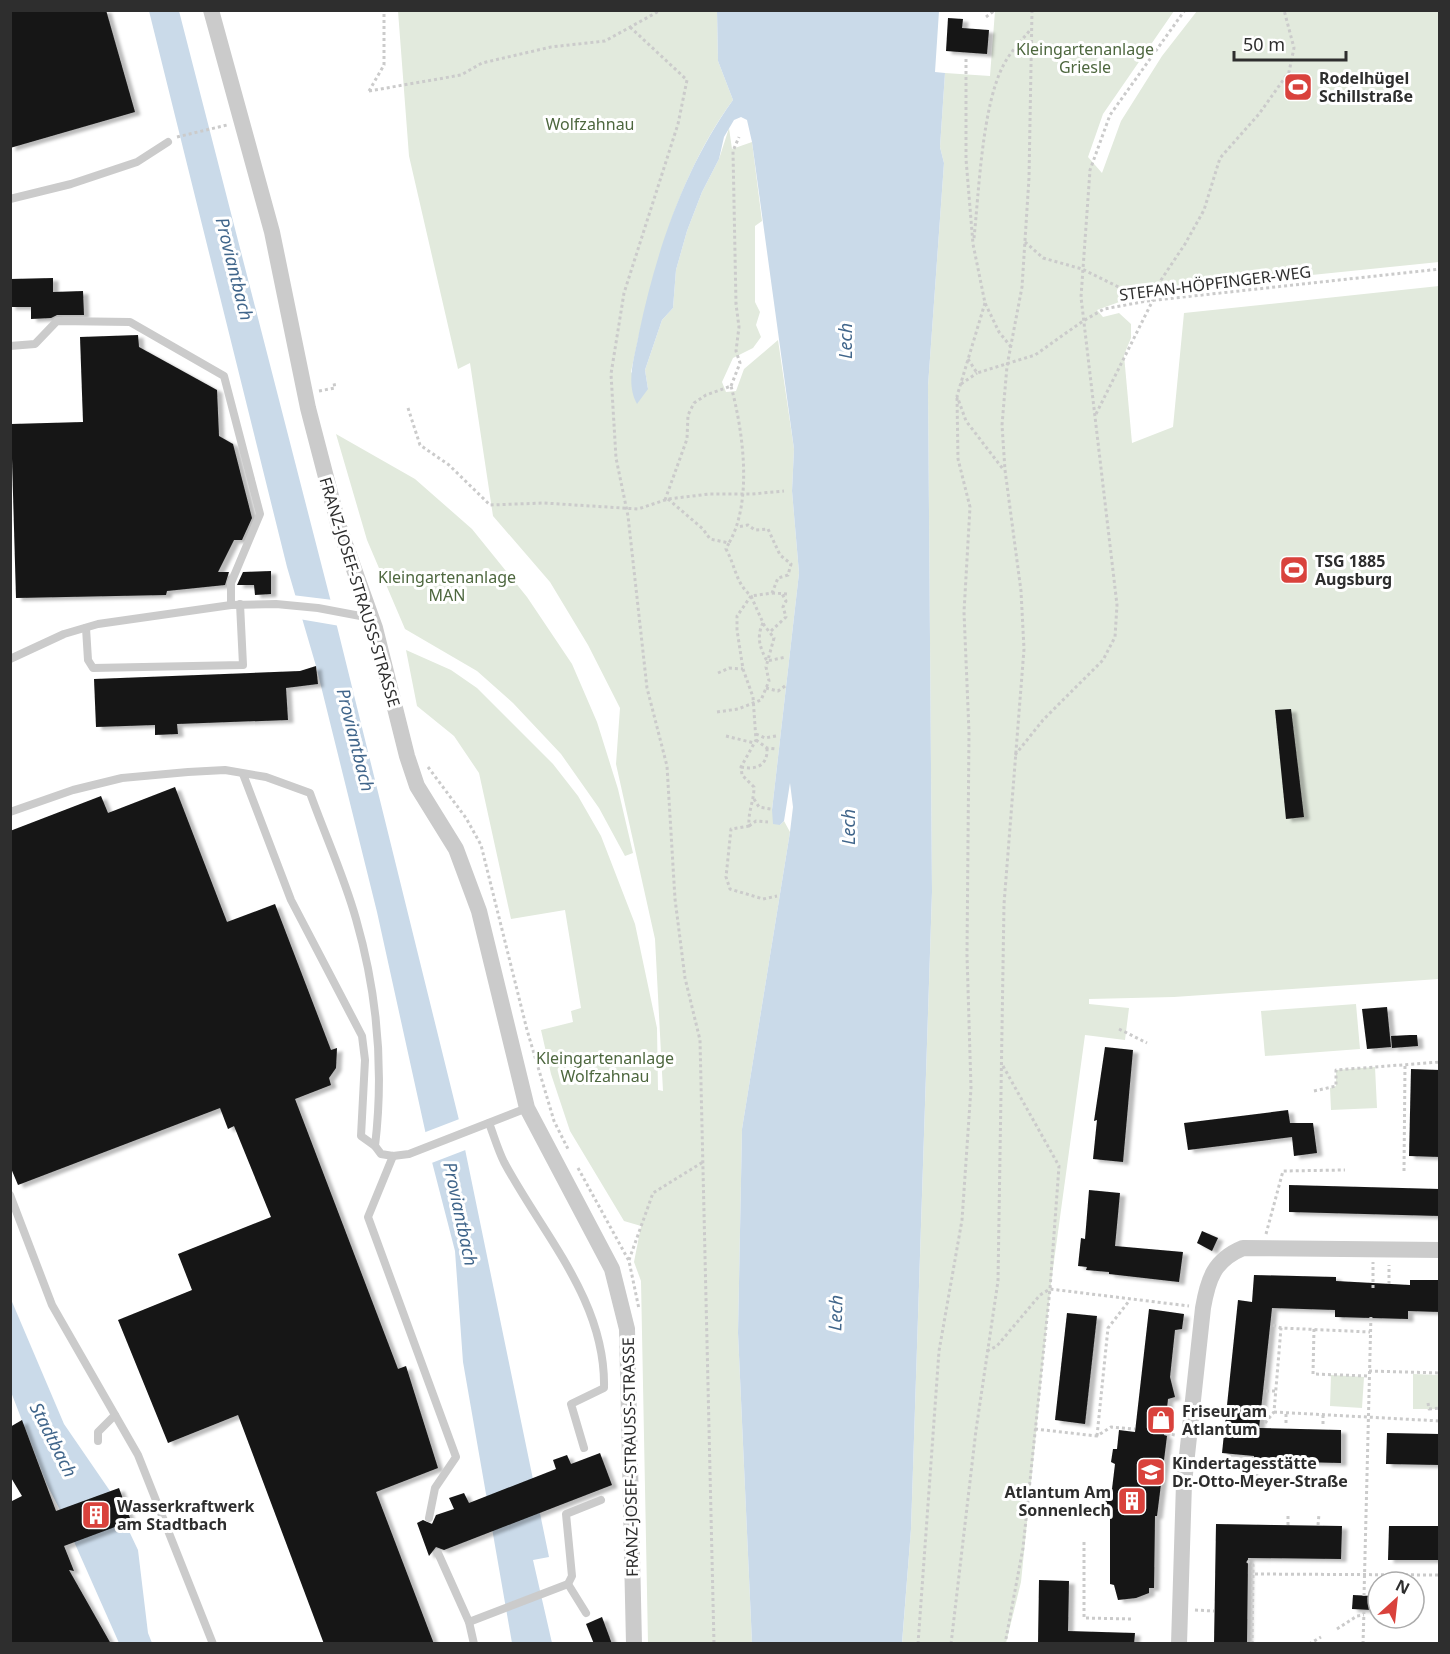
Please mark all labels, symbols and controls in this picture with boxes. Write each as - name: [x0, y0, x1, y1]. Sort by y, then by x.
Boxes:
- scale bar: [1234, 24, 1346, 62]
- text: 50 m: [1243, 32, 1285, 56]
- park label: Kleingartenanlage Griesle: [1016, 38, 1154, 78]
- place label: Rodelhügel Schillstraße: [1319, 67, 1413, 107]
- sports icon: Rodelhügel Schillstraße: [1282, 71, 1314, 103]
- park label: Wolfzahnau: [545, 113, 635, 135]
- water label: Proviantbach: [211, 215, 259, 323]
- street label: STEFAN-HÖPFINGER-WEG: [1118, 260, 1312, 306]
- water label: Lech: [833, 323, 857, 359]
- street label: FRANZ-JOSEF-STRAUSS-STRASSE: [314, 474, 406, 710]
- place label: TSG 1885 Augsburg: [1315, 550, 1392, 590]
- sports icon: TSG 1885 Augsburg: [1278, 554, 1310, 586]
- park label: Kleingartenanlage MAN: [378, 566, 516, 606]
- water label: Proviantbach: [332, 686, 380, 794]
- water label: Lech: [836, 809, 860, 845]
- park label: Kleingartenanlage Wolfzahnau: [536, 1047, 674, 1087]
- water label: Proviantbach: [438, 1160, 484, 1268]
- water label: Lech: [822, 1294, 848, 1331]
- street label: FRANZ-JOSEF-STRAUSS-STRASSE: [617, 1337, 643, 1577]
- water label: Stadtbach: [25, 1398, 83, 1481]
- place label: Friseur am Atlantum: [1182, 1400, 1267, 1440]
- shop icon: Friseur am Atlantum: [1145, 1404, 1177, 1436]
- place label: Kindertagesstätte Dr.-Otto-Meyer-Straße: [1172, 1452, 1348, 1492]
- school or university icon: Kindertagesstätte Dr.-Otto-Meyer-Straße: [1135, 1456, 1167, 1488]
- place label: Atlantum Am Sonnenlech: [1004, 1481, 1111, 1521]
- building icon: Atlantum Am Sonnenlech: [1116, 1485, 1148, 1517]
- place label: Wasserkraftwerk am Stadtbach: [117, 1495, 254, 1535]
- building icon: Wasserkraftwerk am Stadtbach: [80, 1499, 112, 1531]
- north arrow: [1366, 1570, 1426, 1630]
- text: N: [1392, 1574, 1414, 1599]

